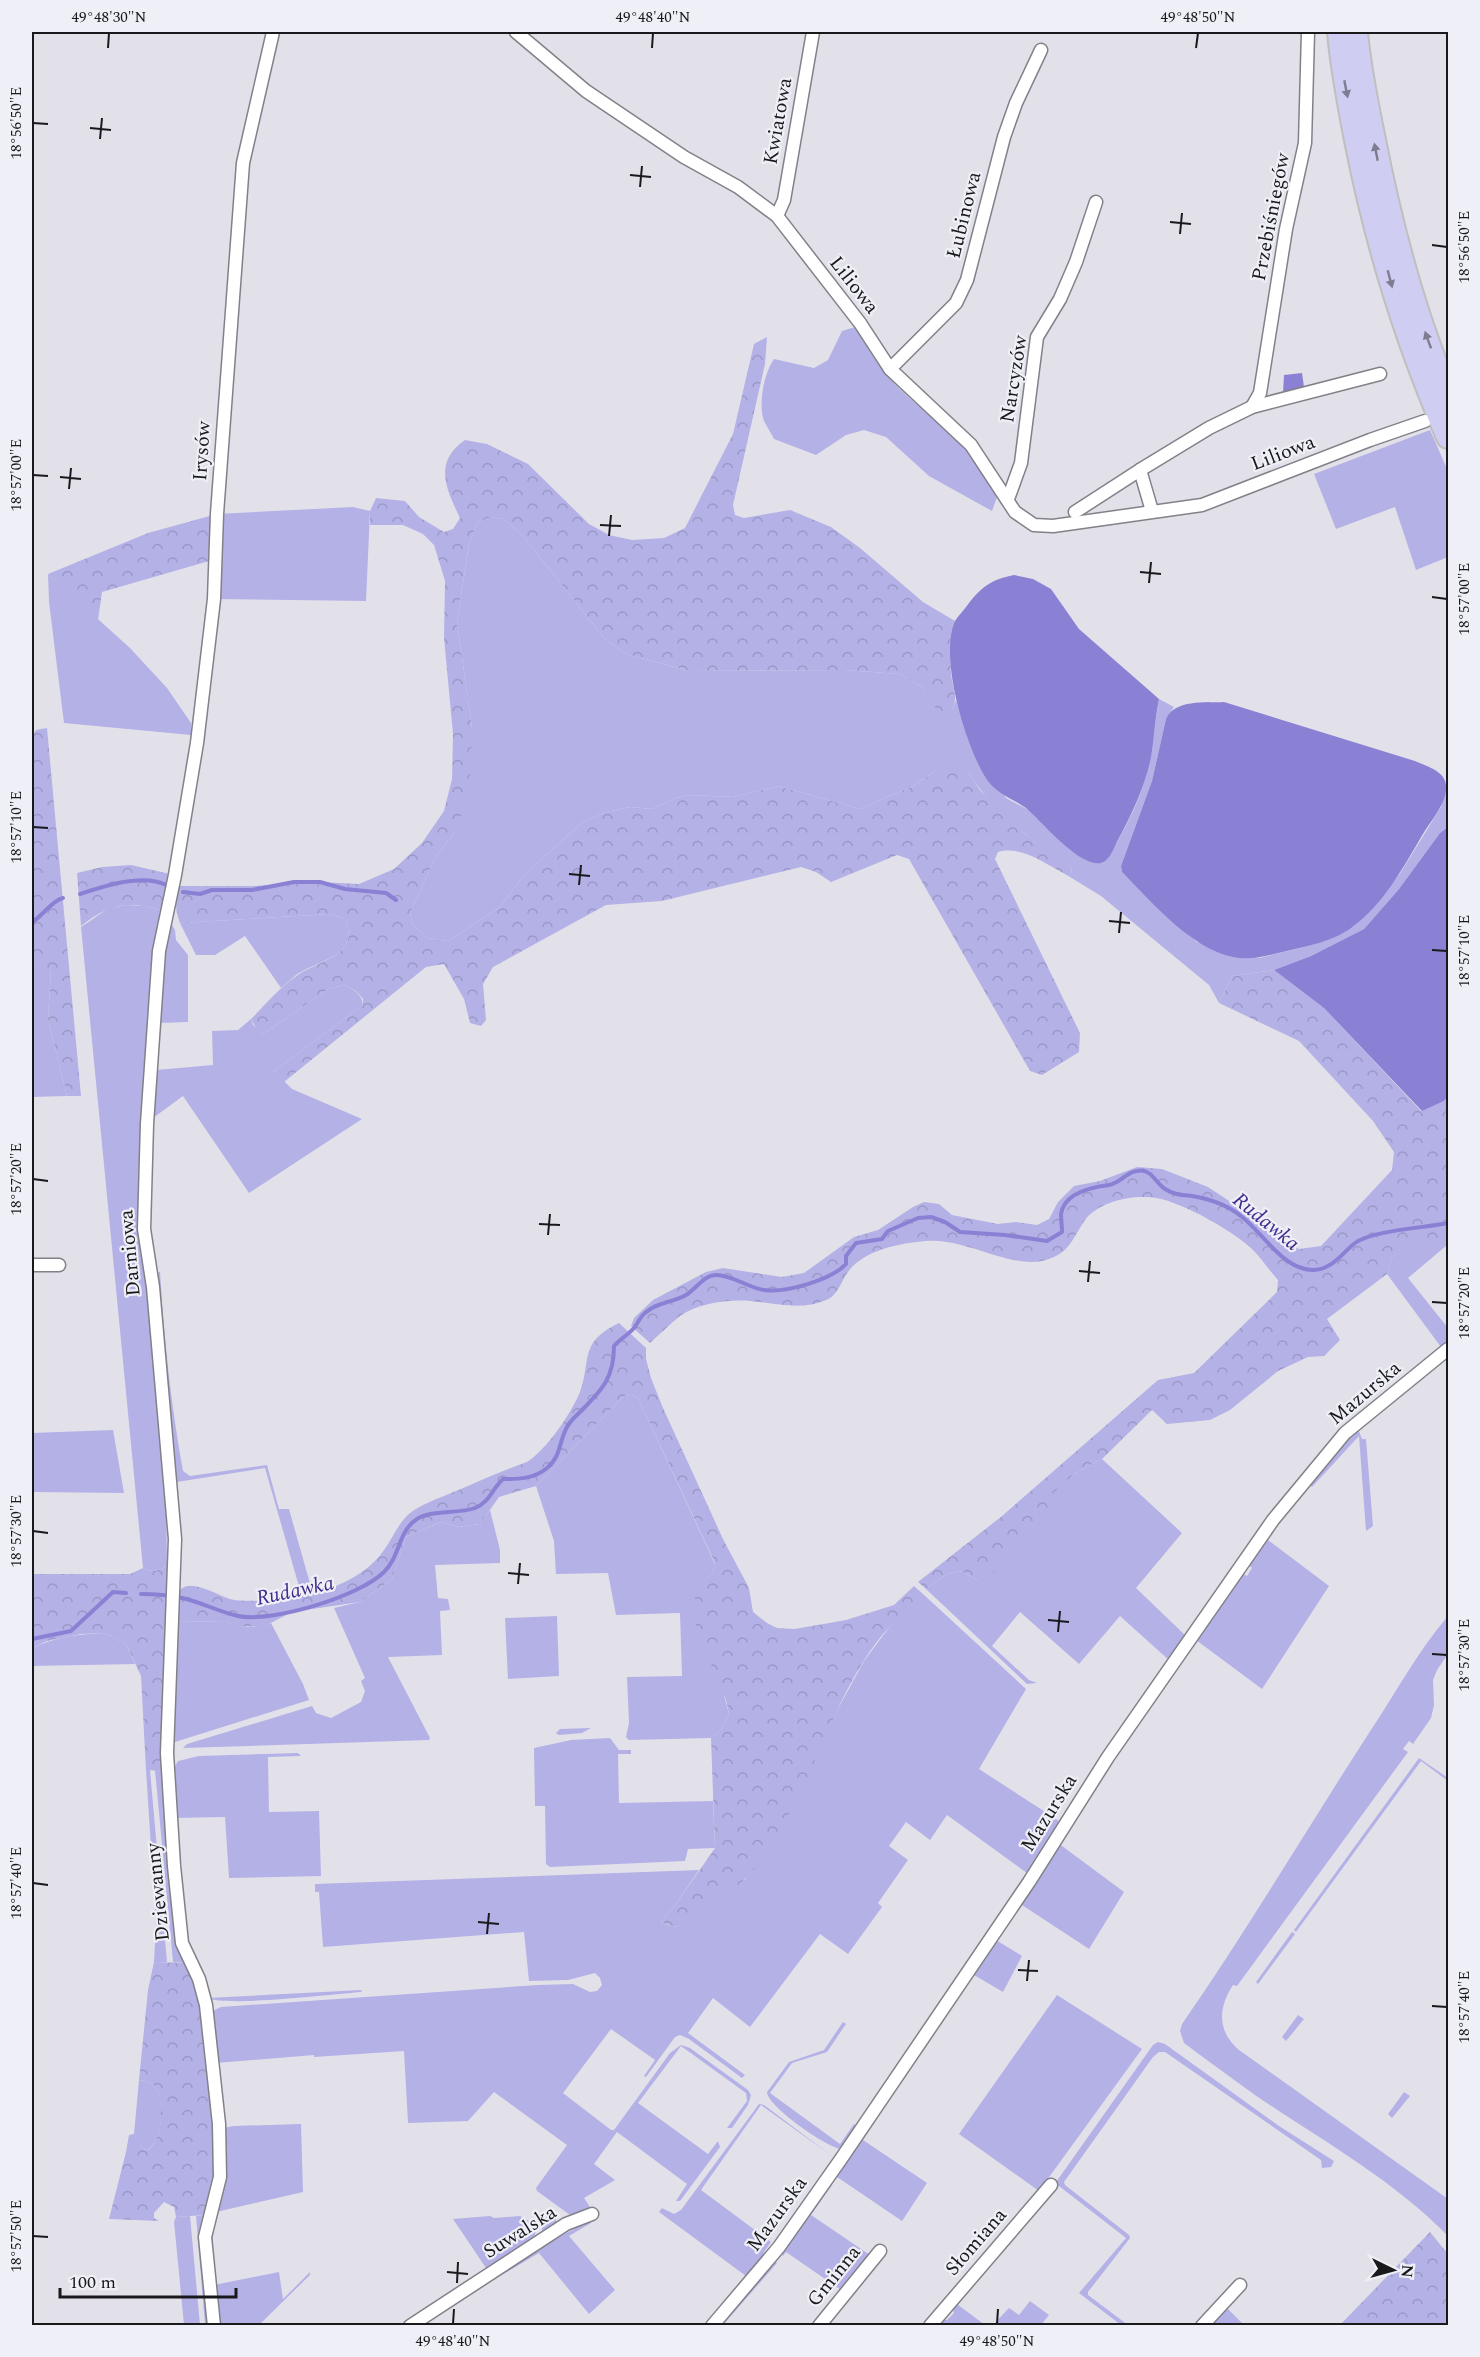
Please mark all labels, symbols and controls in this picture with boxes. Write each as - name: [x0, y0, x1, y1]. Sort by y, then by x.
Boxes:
- text: 49°48'30"N: [72, 6, 147, 29]
- text: 49°48'40"N: [616, 6, 691, 29]
- text: 49°48'50"N: [1161, 6, 1236, 29]
- street label: Kwiatowa: [756, 75, 800, 167]
- one-way arrow: [1342, 80, 1351, 99]
- text: 18°56'50"E: [5, 87, 28, 159]
- one-way arrow: [1371, 142, 1380, 161]
- street label: Przebiśniegów: [1244, 150, 1298, 284]
- street label: Łubinowa: [939, 168, 989, 262]
- text: 18°56'50"E: [1453, 211, 1476, 283]
- street label: Liliowa: [822, 249, 886, 321]
- one-way arrow: [1385, 270, 1395, 289]
- one-way arrow: [1423, 330, 1433, 348]
- street label: Narcyzów: [992, 332, 1036, 425]
- street label: Irysów: [185, 419, 219, 482]
- street label: Liliowa: [1246, 427, 1320, 479]
- text: 18°57'00"E: [5, 439, 28, 511]
- text: 18°57'00"E: [1453, 563, 1476, 635]
- text: 18°57'10"E: [5, 791, 28, 863]
- text: 18°57'10"E: [1453, 915, 1476, 987]
- text: 18°57'20"E: [5, 1143, 28, 1215]
- water label: Rudawka: [1225, 1185, 1307, 1259]
- street label: Darniowa: [111, 1208, 149, 1297]
- text: 18°57'20"E: [1453, 1267, 1476, 1339]
- street label: Mazurska: [1322, 1353, 1408, 1432]
- text: 18°57'30"E: [5, 1495, 28, 1567]
- water label: Rudawka: [253, 1567, 337, 1615]
- text: 18°57'30"E: [1453, 1619, 1476, 1691]
- street label: Mazurska: [1013, 1768, 1085, 1858]
- street label: Dziewanny: [138, 1840, 178, 1943]
- text: 18°57'40"E: [5, 1847, 28, 1919]
- text: 18°57'40"E: [1453, 1971, 1476, 2043]
- street label: Mazurska: [739, 2170, 815, 2258]
- street label: Suwalska: [477, 2198, 563, 2266]
- text: 18°57'50"E: [5, 2200, 28, 2272]
- street label: Słomiana: [938, 2201, 1014, 2283]
- street label: Gminna: [800, 2239, 868, 2313]
- north arrow: [1363, 2240, 1423, 2300]
- scale bar: [60, 2261, 236, 2299]
- text: N: [1394, 2264, 1419, 2279]
- text: 100 m: [69, 2269, 116, 2296]
- text: 49°48'40"N: [416, 2330, 491, 2353]
- text: 49°48'50"N: [960, 2330, 1035, 2353]

